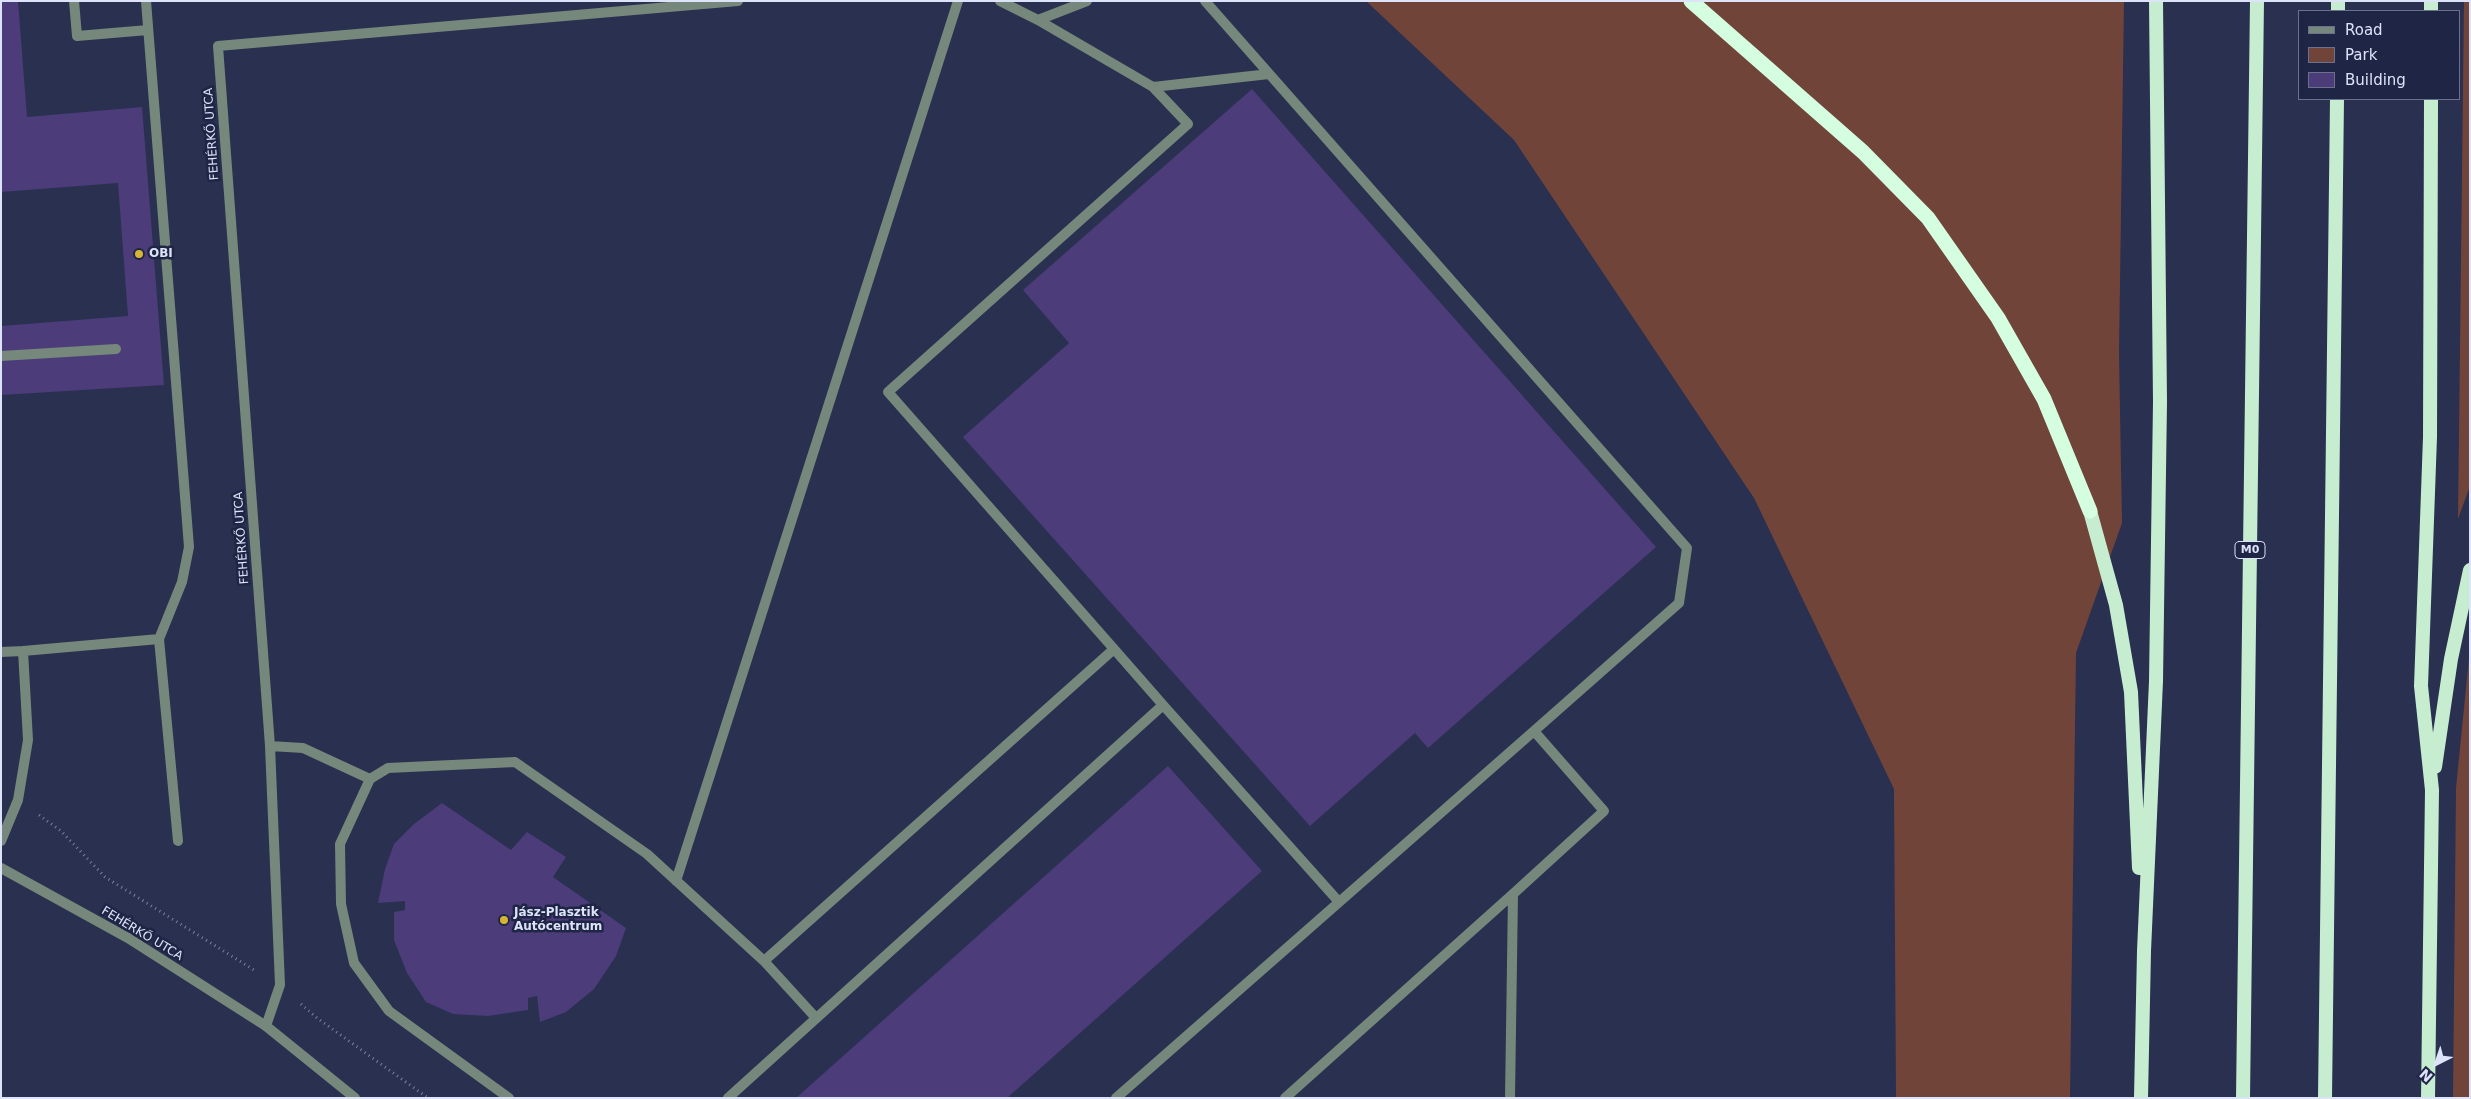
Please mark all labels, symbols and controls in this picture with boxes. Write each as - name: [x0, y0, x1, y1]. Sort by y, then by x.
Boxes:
- legend: [2298, 10, 2461, 100]
- text: Road: [2345, 21, 2383, 39]
- text: Park: [2345, 46, 2377, 64]
- text: Building: [2345, 71, 2406, 89]
- street label: FEHÉRKŐ UTCA: [202, 87, 222, 181]
- place label: OBI: [149, 247, 173, 261]
- marker: OBI: [133, 248, 145, 260]
- street label: FEHÉRKŐ UTCA: [232, 491, 252, 585]
- road number: M0: [2235, 542, 2265, 558]
- street label: FEHÉRKŐ UTCA: [99, 904, 185, 964]
- place label: Jász-Plasztik Autócentrum: [514, 906, 602, 934]
- marker: Jász-Plasztik Autócentrum: [498, 914, 510, 926]
- north arrow: [2411, 1039, 2461, 1089]
- text: N: [2416, 1065, 2436, 1085]

